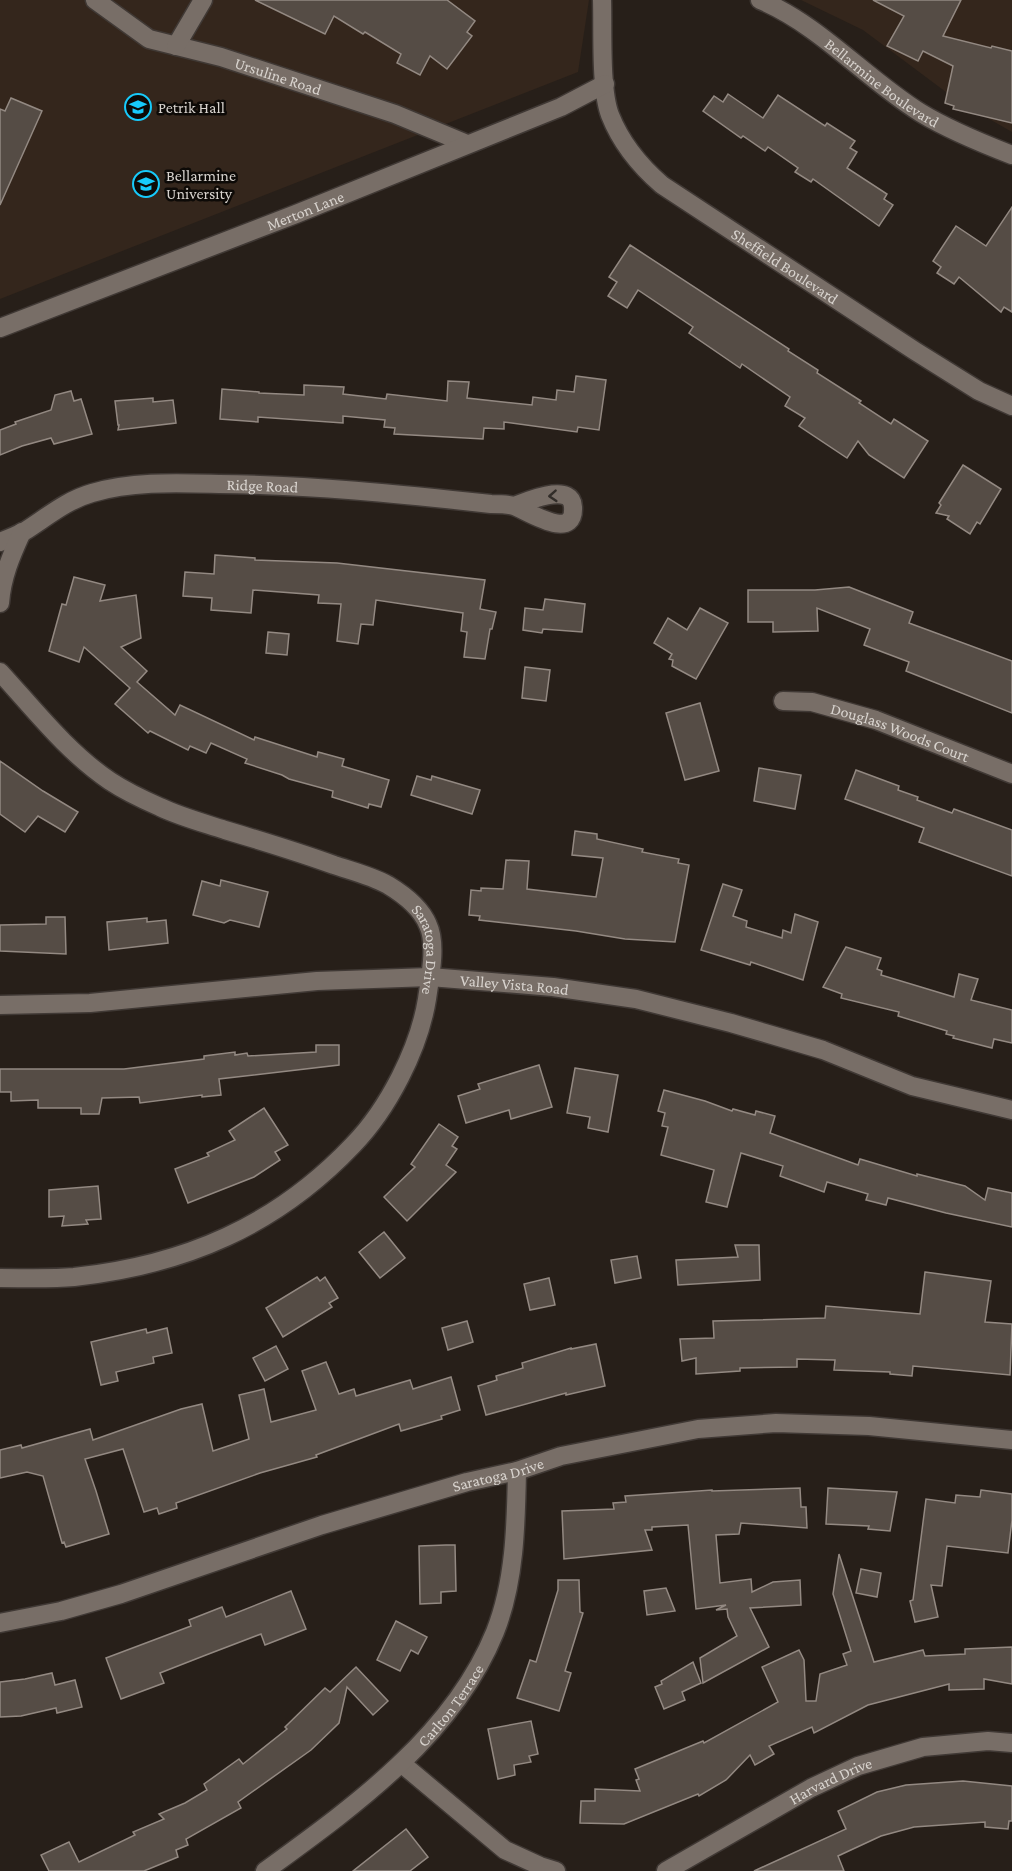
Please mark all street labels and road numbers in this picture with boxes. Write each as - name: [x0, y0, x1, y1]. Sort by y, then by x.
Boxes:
- street label: Bellarmine Boulevard: [822, 35, 942, 131]
- street label: Ursuline Road: [233, 54, 324, 99]
- street label: Merton Lane: [264, 188, 346, 234]
- street label: Sheffield Boulevard: [728, 225, 842, 308]
- street label: Ridge Road: [227, 476, 299, 496]
- street label: Douglass Woods Court: [829, 700, 972, 765]
- street label: Saratoga Drive: [408, 901, 441, 996]
- street label: Valley Vista Road: [460, 971, 570, 998]
- street label: Saratoga Drive: [450, 1455, 546, 1495]
- street label: Carlton Terrace: [414, 1661, 487, 1750]
- street label: Harvard Drive: [786, 1754, 874, 1808]

